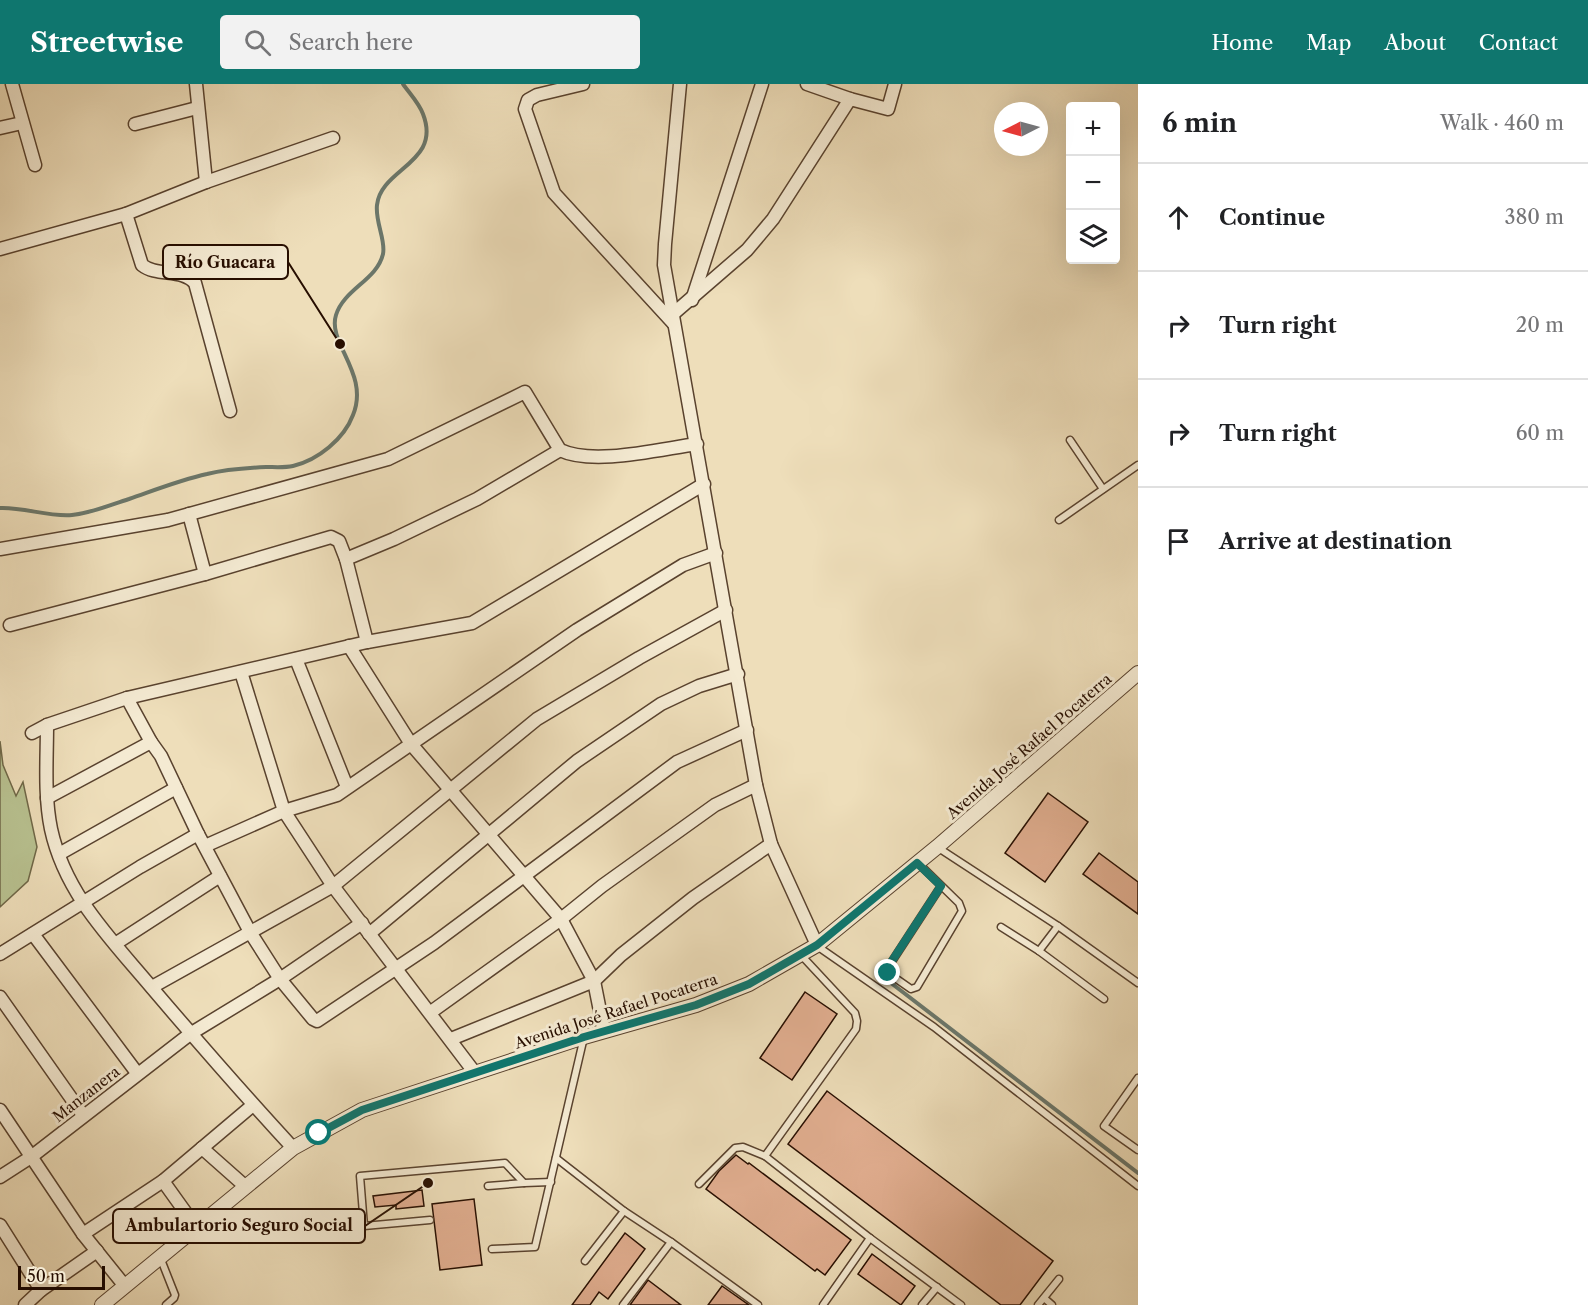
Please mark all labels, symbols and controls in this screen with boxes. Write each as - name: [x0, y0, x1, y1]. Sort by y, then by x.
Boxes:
- search box: [220, 15, 640, 69]
- text: Streetwise: [30, 25, 184, 59]
- icon: search: [241, 26, 274, 59]
- text: Search here: [289, 29, 413, 56]
- text: Home: [1212, 30, 1273, 55]
- text: Map: [1306, 30, 1351, 55]
- text: About: [1384, 30, 1446, 55]
- text: Contact: [1479, 30, 1558, 55]
- north arrow: [994, 102, 1048, 156]
- map controls: [1066, 102, 1120, 264]
- button: +: [1066, 102, 1120, 156]
- text: 6 min: [1162, 107, 1237, 139]
- text: Walk · 460 m: [1440, 111, 1564, 135]
- button: −: [1066, 156, 1120, 210]
- icon: ahead: [1162, 201, 1195, 234]
- text: Continue: [1219, 204, 1325, 231]
- text: 380 m: [1505, 205, 1564, 229]
- button: layers: [1066, 210, 1120, 264]
- callout: Río Guacara: [163, 245, 288, 279]
- text: Río Guacara: [175, 252, 276, 272]
- icon: right: [1162, 309, 1195, 342]
- text: Turn right: [1219, 312, 1337, 339]
- text: 20 m: [1516, 313, 1564, 337]
- icon: right: [1162, 417, 1195, 450]
- text: Turn right: [1219, 420, 1337, 447]
- text: 60 m: [1516, 421, 1564, 445]
- icon: arrive: [1162, 525, 1195, 558]
- text: Arrive at destination: [1219, 528, 1452, 555]
- street label: Avenida José Rafael Pocaterra: [942, 669, 1115, 823]
- route end: [874, 959, 900, 985]
- street label: Avenida José Rafael Pocaterra: [511, 969, 720, 1053]
- street label: Manzanera: [49, 1062, 123, 1126]
- route start: [305, 1119, 331, 1145]
- callout: Ambulartorio Seguro Social: [113, 1209, 365, 1243]
- text: Ambulartorio Seguro Social: [124, 1215, 353, 1235]
- scale bar: [18, 1263, 105, 1290]
- text: 50 m: [27, 1266, 65, 1286]

